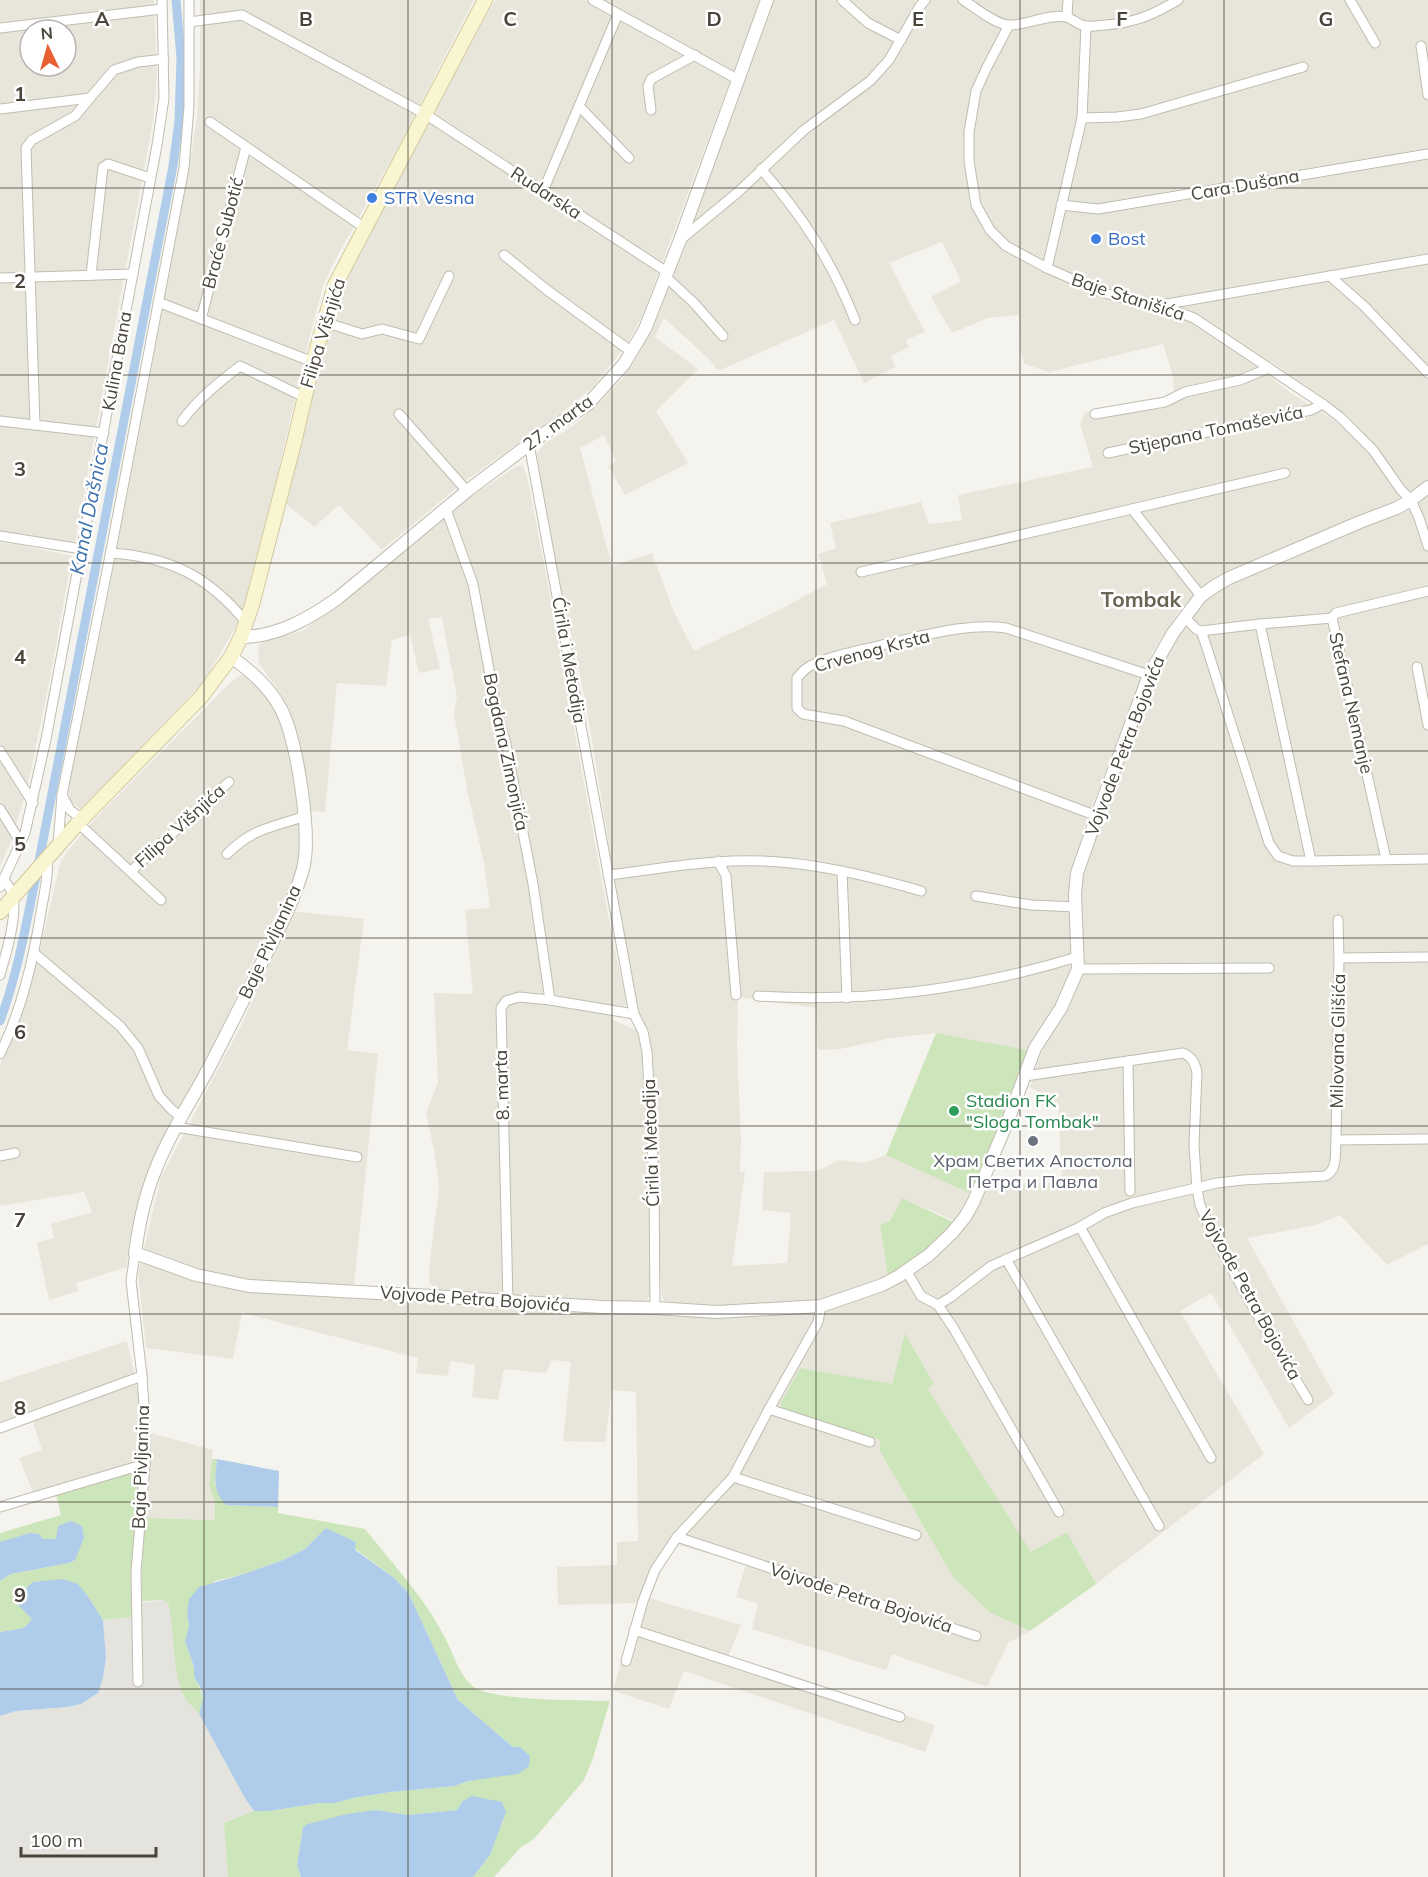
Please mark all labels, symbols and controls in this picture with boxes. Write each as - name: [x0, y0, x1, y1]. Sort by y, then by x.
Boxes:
- text: A: [95, 6, 110, 31]
- text: B: [299, 6, 313, 31]
- text: C: [503, 6, 517, 31]
- text: D: [706, 6, 722, 31]
- text: E: [912, 6, 924, 31]
- text: F: [1116, 6, 1128, 31]
- text: G: [1319, 6, 1333, 31]
- north arrow: [18, 18, 78, 78]
- text: N: [40, 23, 54, 44]
- text: 1: [14, 81, 26, 106]
- street label: Rudarska: [507, 161, 586, 224]
- street label: Cara Dušana: [1189, 164, 1301, 205]
- street label: Braće Subotić: [197, 174, 249, 291]
- place label: STR Vesna: [384, 186, 475, 209]
- marker: STR Vesna: [365, 191, 379, 205]
- place label: Bost: [1108, 227, 1146, 250]
- marker: Bost: [1089, 232, 1103, 246]
- street label: Baje Stanišića: [1069, 267, 1188, 326]
- text: 2: [14, 268, 26, 293]
- street label: Filipa Višnjića: [295, 275, 350, 391]
- street label: Kulina Bana: [96, 309, 137, 412]
- street label: 27. marta: [518, 389, 597, 456]
- street label: Stjepana Tomaševića: [1127, 400, 1305, 459]
- water label: Kanal Dašnica: [63, 441, 114, 577]
- text: 3: [14, 456, 26, 481]
- district label: Tombak: [1101, 586, 1182, 612]
- street label: Ćirila i Metodija: [547, 595, 592, 725]
- street label: Crvenog Krsta: [812, 624, 932, 677]
- street label: Stefana Nemanje: [1324, 630, 1379, 776]
- text: 4: [14, 644, 26, 669]
- street label: Vojvode Petra Bojovića: [1080, 653, 1169, 839]
- street label: Bogdana Zimonjića: [479, 671, 534, 833]
- street label: Filipa Višnjića: [130, 779, 230, 872]
- text: 5: [14, 831, 26, 856]
- street label: Baje Pivljanina: [233, 881, 306, 1002]
- street label: Milovana Glišića: [1325, 973, 1350, 1109]
- text: 6: [14, 1019, 26, 1044]
- street label: 8. marta: [489, 1049, 514, 1121]
- street label: Ćirila i Metodija: [637, 1079, 664, 1207]
- place label: Stadion FK "Sloga Tombak": [966, 1089, 1099, 1133]
- marker: Stadion FK "Sloga Tombak": [947, 1104, 961, 1118]
- marker: Храм Светих Апостола Петра и Павла: [1026, 1134, 1040, 1148]
- place label: Храм Светих Апостола Петра и Павла: [933, 1149, 1133, 1193]
- street label: Vojvode Petra Bojovića: [1194, 1206, 1307, 1384]
- text: 7: [14, 1207, 26, 1232]
- street label: Vojvode Petra Bojovića: [379, 1280, 571, 1317]
- text: 8: [14, 1395, 26, 1420]
- street label: Baja Pivljanina: [127, 1405, 154, 1529]
- street label: Vojvode Petra Bojovića: [767, 1557, 955, 1638]
- text: 9: [14, 1582, 26, 1607]
- scale bar: [21, 1820, 156, 1858]
- text: 100 m: [30, 1829, 83, 1852]

